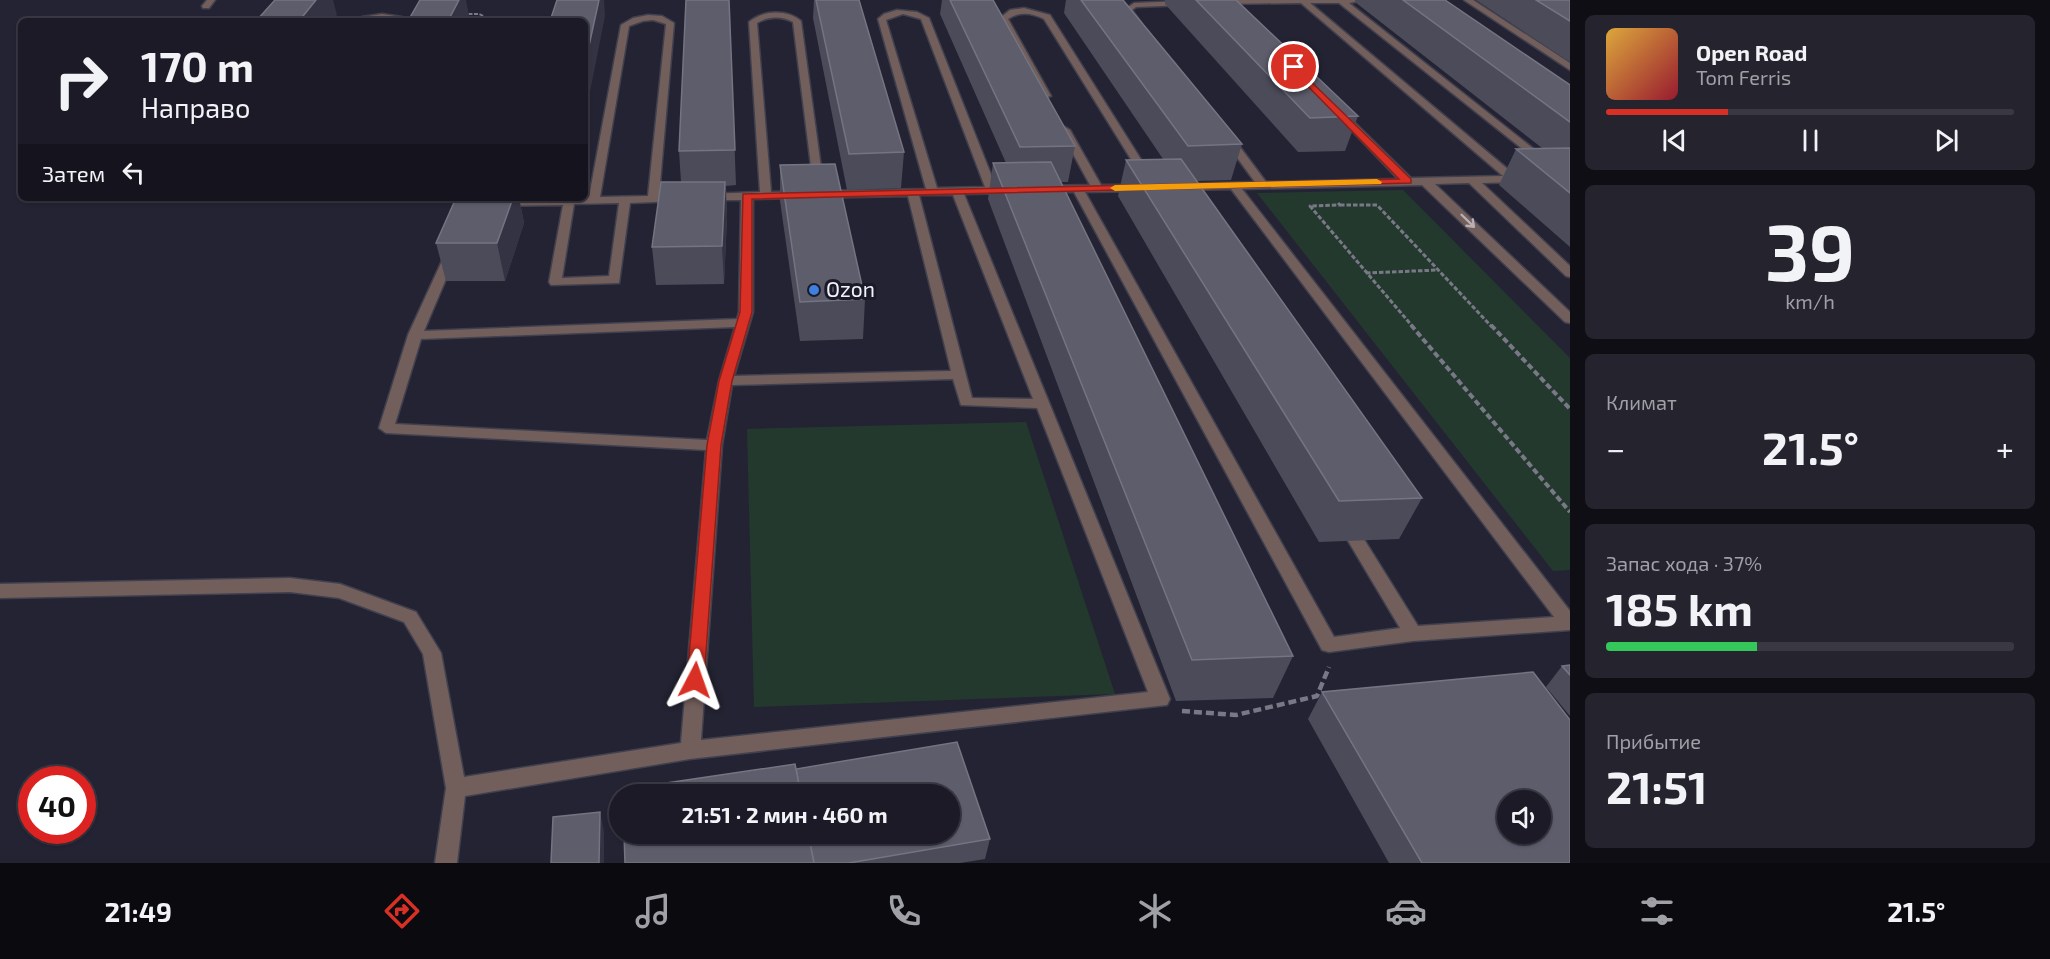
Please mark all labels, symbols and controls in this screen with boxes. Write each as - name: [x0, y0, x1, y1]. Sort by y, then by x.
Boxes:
- text: Open Road: [1696, 39, 1808, 65]
- text: 170 m: [141, 40, 254, 90]
- pin: [1268, 41, 1319, 92]
- icon: right: [42, 42, 120, 120]
- icon: arrive: [1277, 50, 1310, 83]
- text: Tom Ferris: [1696, 65, 1791, 89]
- text: Направо: [141, 91, 250, 123]
- icon: previous: [1658, 124, 1691, 157]
- icon: pause: [1794, 124, 1827, 157]
- icon: next: [1930, 124, 1963, 157]
- icon: left: [117, 156, 150, 189]
- text: Затем: [42, 160, 105, 186]
- text: 39: [1765, 203, 1855, 297]
- one-way arrow: [1460, 214, 1475, 229]
- place label: Ozon: [826, 276, 875, 301]
- marker: Ozon: [807, 283, 821, 297]
- text: km/h: [1785, 289, 1835, 313]
- text: Климат: [1606, 390, 1677, 414]
- text: 21.5°: [1762, 420, 1859, 474]
- text: −: [1606, 428, 1625, 468]
- text: +: [1996, 428, 2014, 468]
- text: Запас хода · 37%: [1606, 551, 1762, 575]
- text: 185 km: [1606, 581, 1753, 635]
- position arrow: [663, 648, 727, 712]
- text: Прибытие: [1606, 729, 1701, 753]
- text: 21:51: [1606, 759, 1707, 813]
- speed limit sign: 40: [18, 766, 96, 844]
- map controls: [1497, 790, 1551, 844]
- button: sound: [1497, 790, 1551, 844]
- text: 21:51 · 2 мин · 460 m: [681, 801, 888, 827]
- icon: directions: [381, 890, 423, 932]
- icon: music: [632, 890, 674, 932]
- icon: phone: [883, 890, 925, 932]
- icon: climate: [1134, 890, 1176, 932]
- icon: car: [1385, 890, 1427, 932]
- icon: filters: [1636, 890, 1678, 932]
- text: 21:49: [105, 895, 172, 927]
- text: 21.5°: [1887, 895, 1945, 927]

